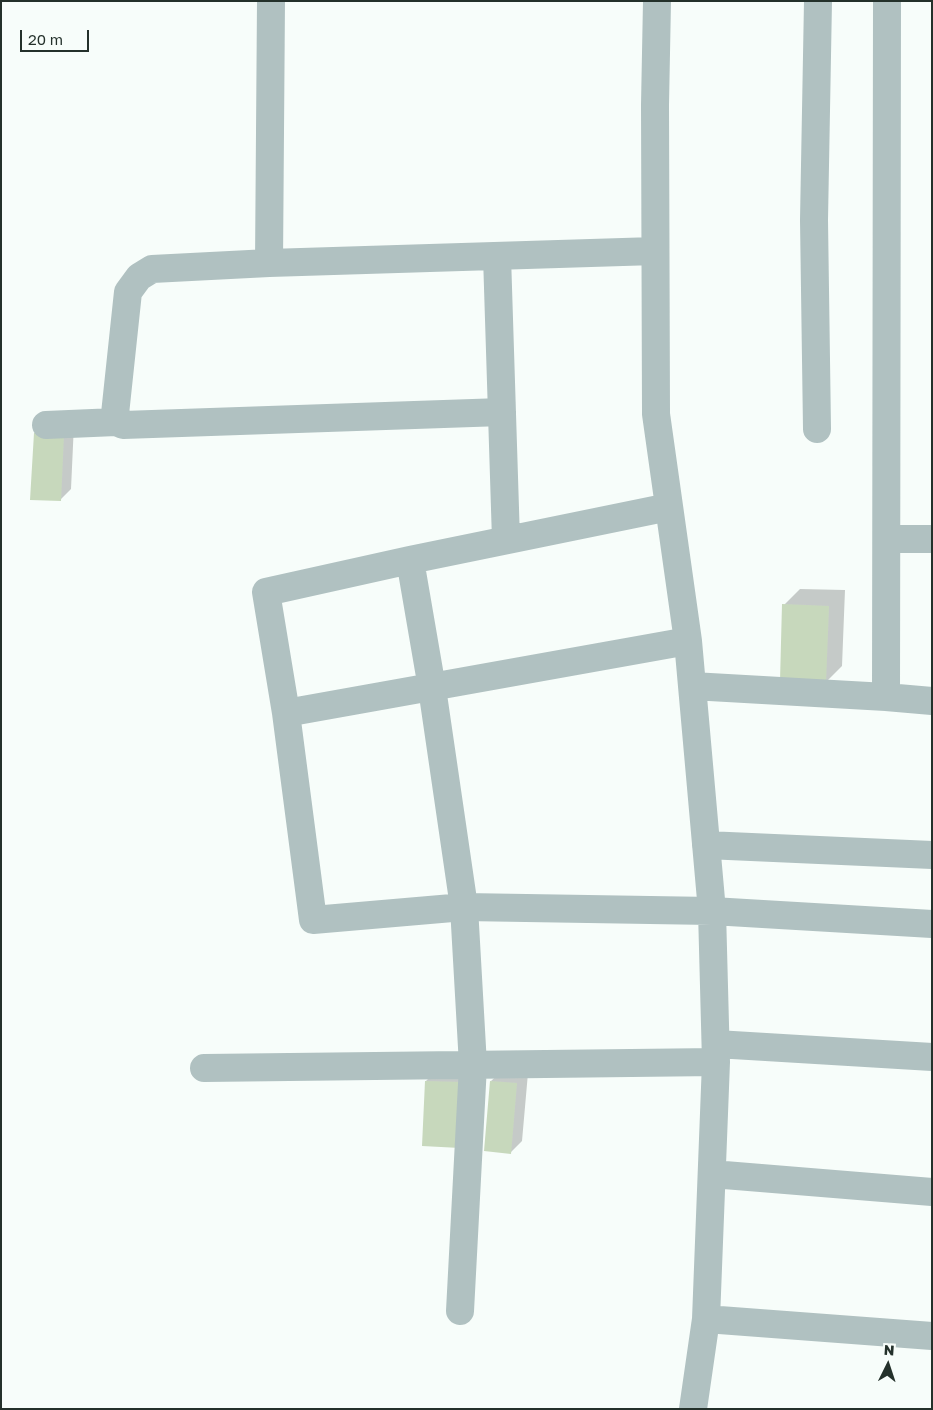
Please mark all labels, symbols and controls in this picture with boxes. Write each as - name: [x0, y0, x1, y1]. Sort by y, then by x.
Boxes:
- scale bar: [22, 20, 91, 52]
- text: 20 m: [28, 30, 63, 48]
- north arrow: [863, 1340, 913, 1390]
- text: N: [883, 1341, 895, 1358]

